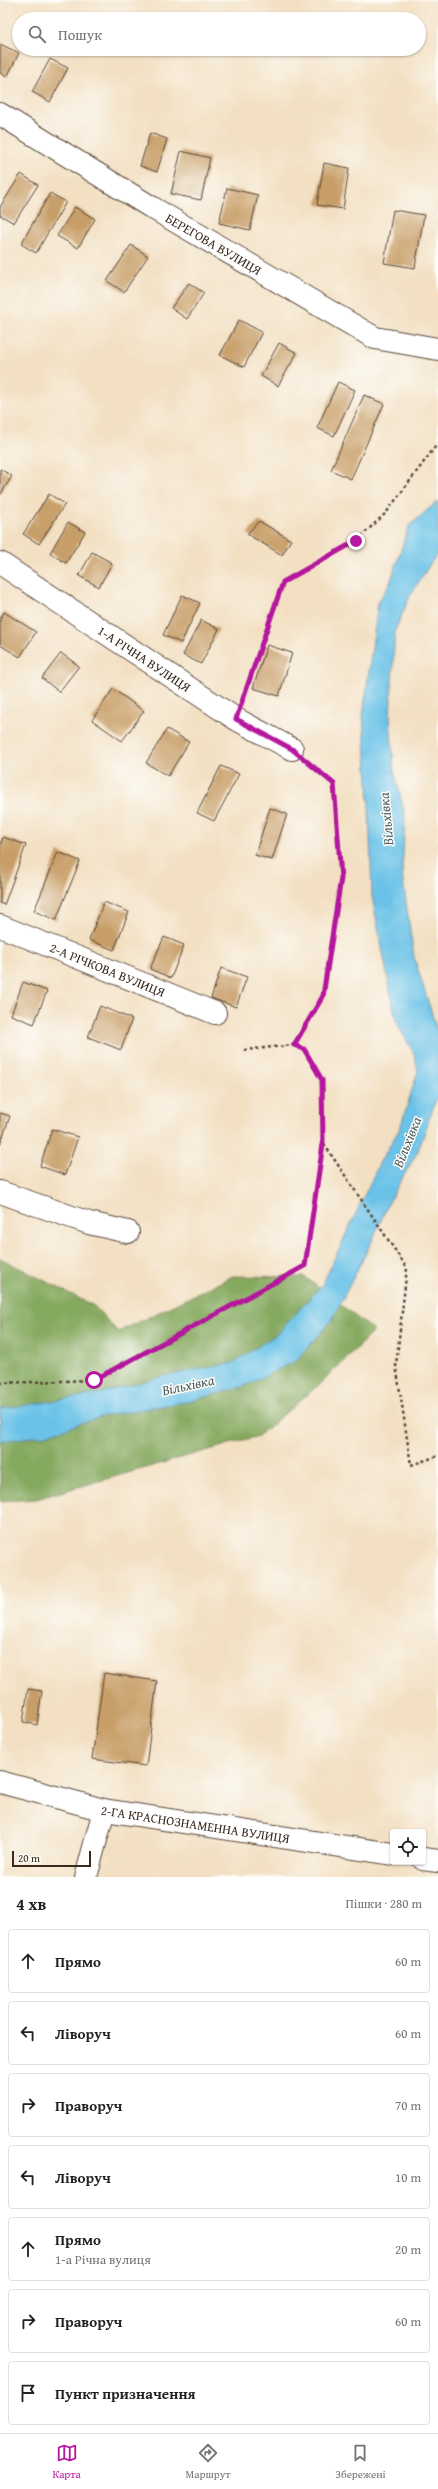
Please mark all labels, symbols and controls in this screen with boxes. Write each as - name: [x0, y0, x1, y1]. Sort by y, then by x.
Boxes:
- search box: [12, 12, 426, 56]
- icon: search: [26, 23, 48, 45]
- text: Пошук: [58, 24, 102, 45]
- street label: БЕРЕГОВА ВУЛИЦЯ: [162, 209, 265, 280]
- route end: [347, 532, 365, 550]
- street label: 1-А РІЧНА ВУЛИЦЯ: [94, 621, 195, 697]
- water label: Вільхівка: [374, 791, 398, 847]
- street label: 2-А РІЧКОВА ВУЛИЦЯ: [47, 938, 168, 1002]
- water label: Вільхівка: [387, 1113, 426, 1171]
- water label: Вільхівка: [159, 1370, 217, 1400]
- route start: [85, 1371, 103, 1389]
- street label: 2-ГА КРАСНОЗНАМЕННА ВУЛИЦЯ: [99, 1801, 291, 1848]
- map controls: [390, 1829, 426, 1865]
- button: locate: [390, 1829, 426, 1865]
- scale bar: [12, 1849, 91, 1868]
- text: 20 m: [18, 1850, 40, 1866]
- text: 4 хв: [16, 1891, 46, 1916]
- text: Пішки · 280 m: [345, 1894, 422, 1913]
- icon: ahead: [17, 1950, 39, 1972]
- text: Прямо: [55, 1951, 101, 1972]
- text: 60 m: [395, 1952, 421, 1971]
- icon: left: [17, 2022, 39, 2044]
- text: Ліворуч: [55, 2023, 111, 2044]
- text: 60 m: [395, 2024, 421, 2043]
- icon: right: [17, 2094, 39, 2116]
- text: Праворуч: [55, 2095, 122, 2116]
- text: 70 m: [395, 2096, 421, 2115]
- icon: left: [17, 2166, 39, 2188]
- text: Ліворуч: [55, 2167, 111, 2188]
- text: 10 m: [395, 2168, 421, 2187]
- text: Прямо: [55, 2229, 101, 2250]
- icon: ahead: [17, 2238, 39, 2260]
- text: 20 m: [395, 2240, 421, 2259]
- text: 1-а Річна вулиця: [55, 2250, 151, 2269]
- icon: right: [17, 2310, 39, 2332]
- text: Праворуч: [55, 2311, 122, 2332]
- text: 60 m: [395, 2312, 421, 2331]
- icon: arrive: [17, 2382, 39, 2404]
- text: Пункт призначення: [55, 2383, 196, 2404]
- tab: Карта: [52, 2442, 81, 2482]
- tab: Маршрут: [186, 2442, 231, 2482]
- tab: Збережені: [335, 2442, 386, 2482]

